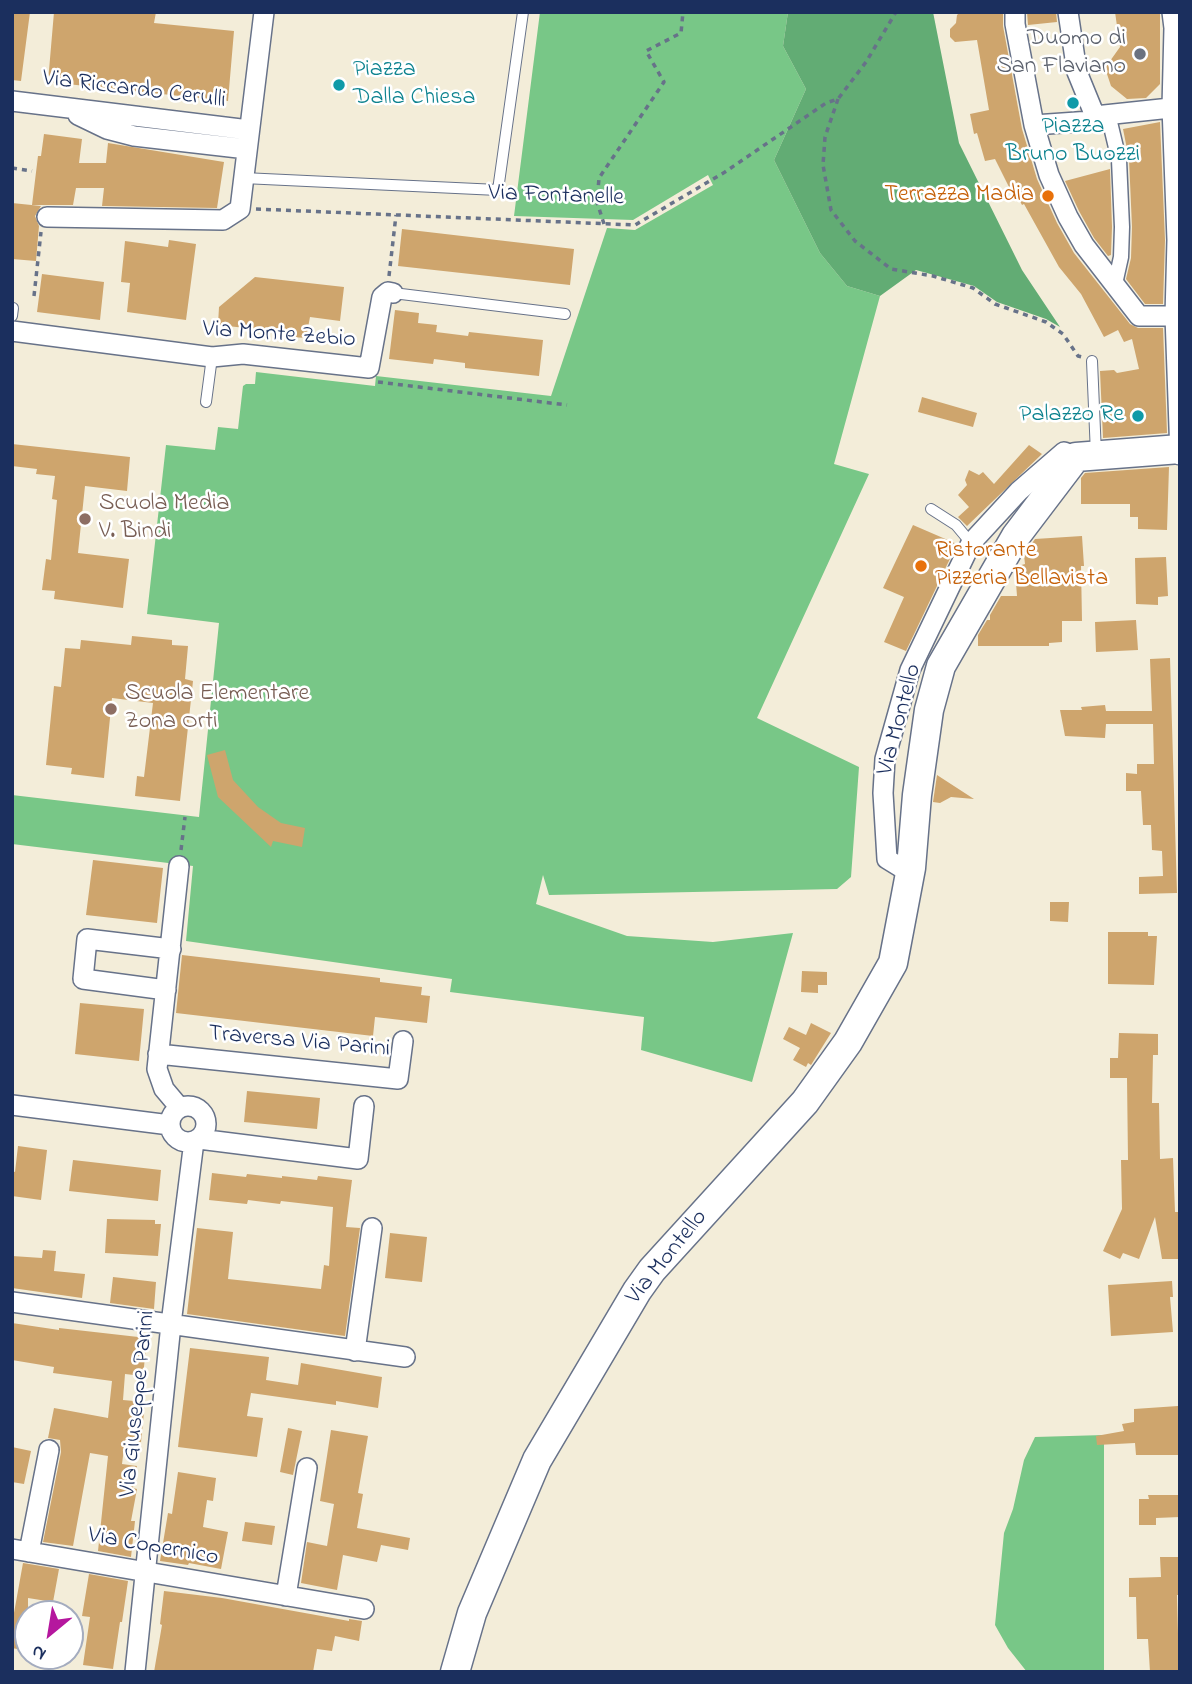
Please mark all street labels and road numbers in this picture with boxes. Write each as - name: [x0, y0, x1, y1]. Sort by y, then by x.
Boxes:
- street label: Via Riccardo Cerulli: [41, 65, 227, 117]
- street label: Via Fontanelle: [488, 180, 624, 214]
- street label: Via Monte Zebio: [202, 316, 356, 356]
- street label: Via Montello: [872, 661, 930, 779]
- street label: Traversa Via Parini: [207, 1021, 391, 1065]
- street label: Via Montello: [621, 1205, 715, 1311]
- street label: Via Giuseppe Parini: [115, 1309, 163, 1499]
- street label: Via Copernico: [86, 1522, 220, 1574]

